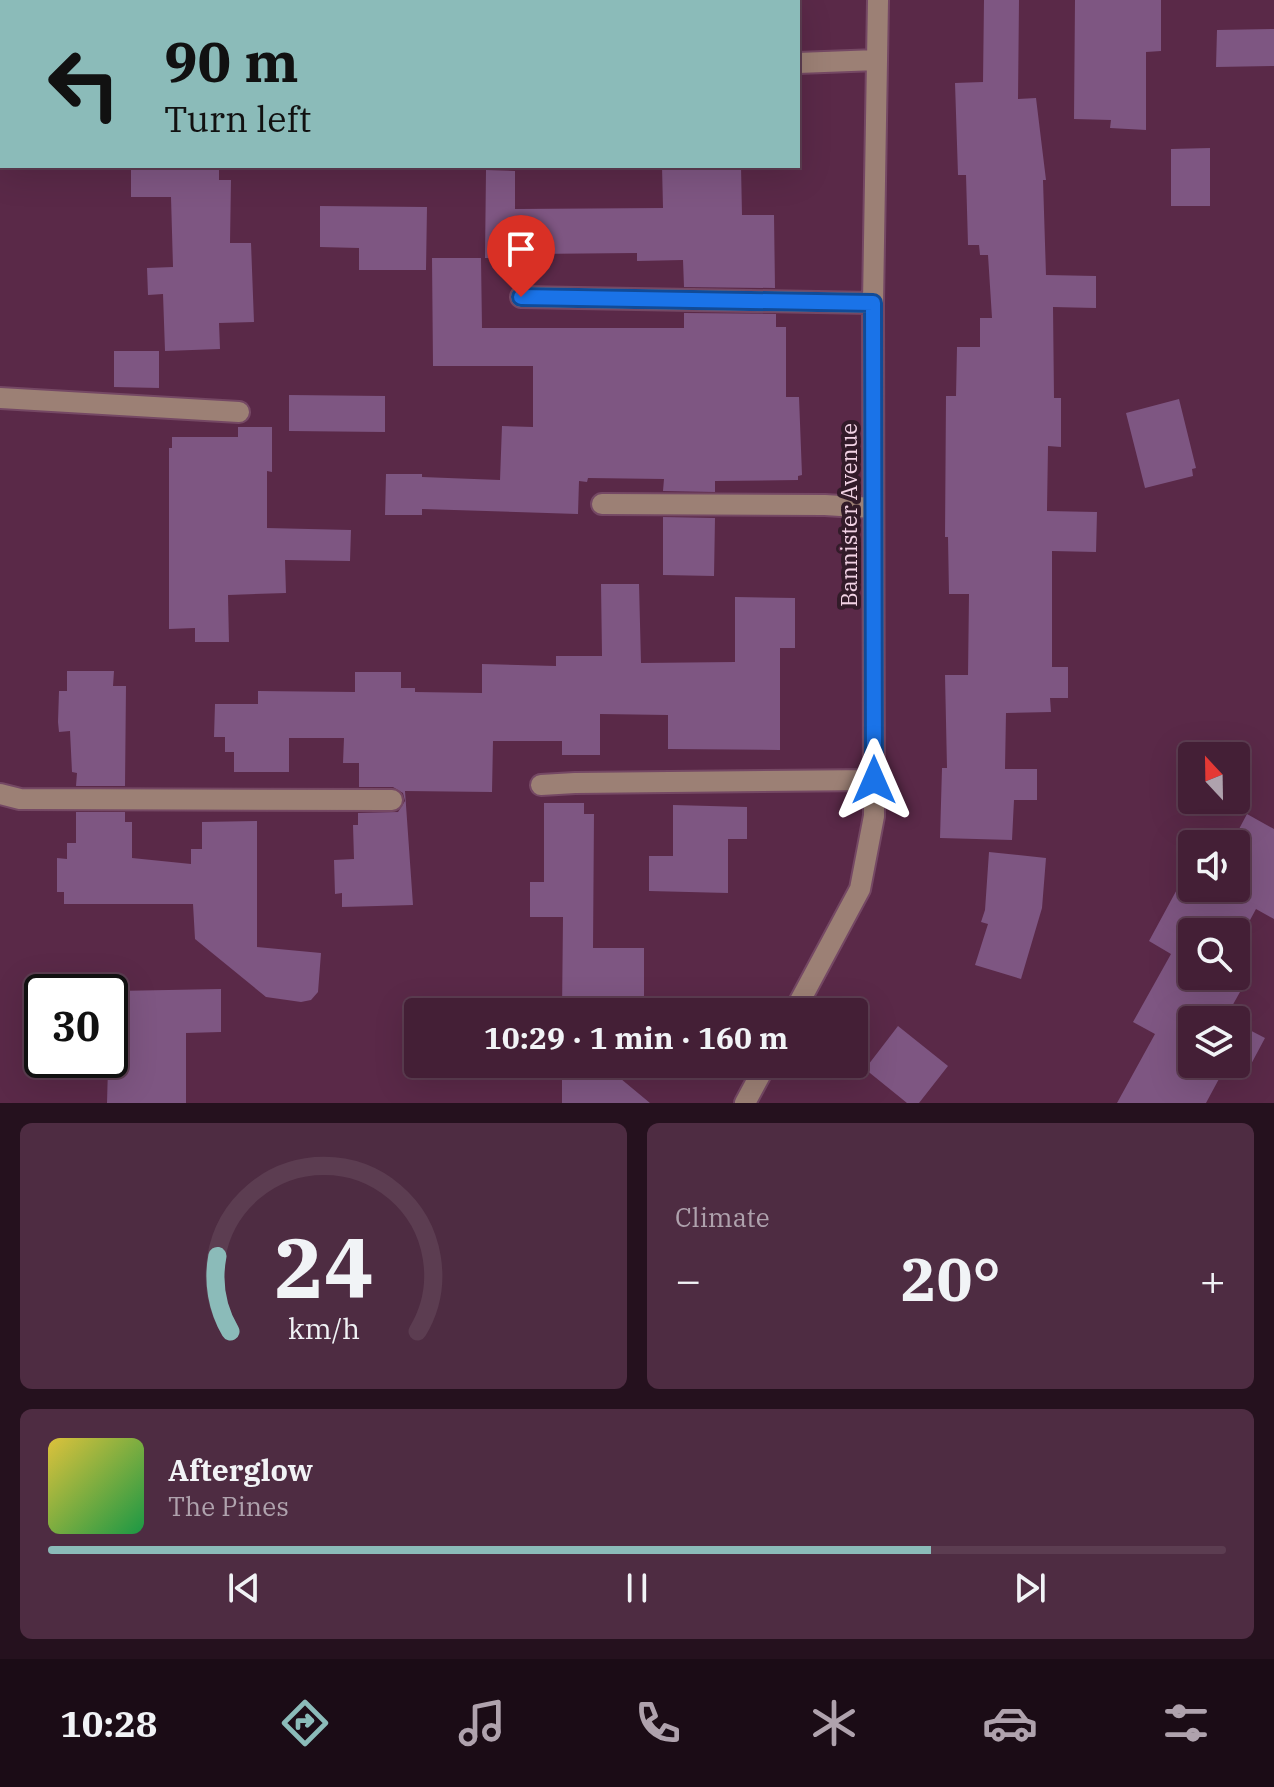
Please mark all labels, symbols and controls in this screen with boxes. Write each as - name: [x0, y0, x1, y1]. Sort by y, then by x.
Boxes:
- text: 90 m: [164, 25, 299, 97]
- icon: left: [32, 32, 136, 136]
- text: Turn left: [164, 95, 311, 142]
- pin: [487, 215, 555, 297]
- icon: arrive: [499, 227, 543, 271]
- street label: Bannister Avenue: [834, 423, 863, 607]
- position arrow: [832, 738, 916, 822]
- north arrow: [1178, 742, 1250, 814]
- map controls: [1178, 742, 1250, 1078]
- button: sound: [1178, 830, 1250, 902]
- button: search: [1178, 918, 1250, 990]
- speed limit sign: 30: [24, 974, 128, 1078]
- button: layers: [1178, 1006, 1250, 1078]
- text: 10:29 · 1 min · 160 m: [484, 1018, 788, 1057]
- text: Climate: [675, 1200, 770, 1234]
- text: 24: [274, 1213, 373, 1321]
- text: 20°: [900, 1239, 1001, 1318]
- text: −: [675, 1251, 701, 1308]
- text: +: [1200, 1251, 1226, 1308]
- text: km/h: [287, 1310, 360, 1347]
- text: Afterglow: [168, 1450, 313, 1489]
- text: The Pines: [168, 1489, 289, 1523]
- icon: previous: [222, 1566, 266, 1610]
- icon: pause: [615, 1566, 659, 1610]
- icon: next: [1008, 1566, 1052, 1610]
- icon: directions: [277, 1695, 333, 1751]
- icon: music: [454, 1695, 510, 1751]
- icon: phone: [630, 1695, 686, 1751]
- icon: climate: [806, 1695, 862, 1751]
- icon: car: [982, 1695, 1038, 1751]
- icon: filters: [1158, 1695, 1214, 1751]
- text: 10:28: [60, 1700, 157, 1747]

